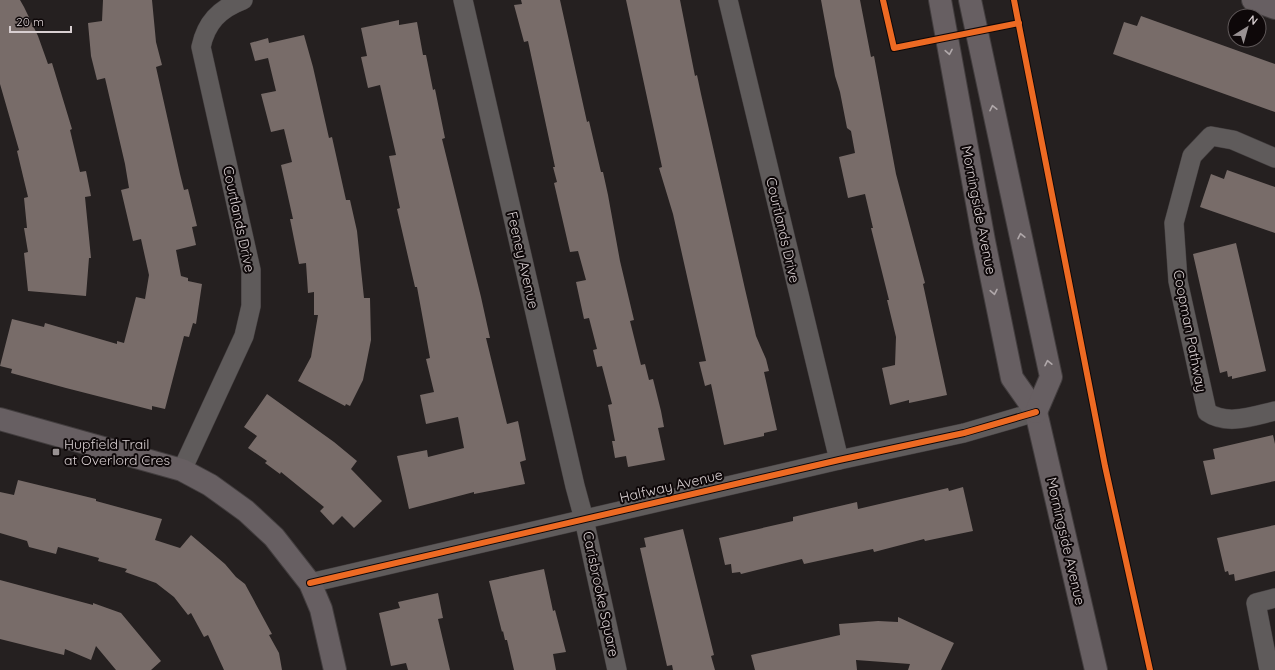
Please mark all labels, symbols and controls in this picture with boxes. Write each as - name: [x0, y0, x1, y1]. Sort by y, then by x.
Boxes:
- scale bar: [10, 8, 71, 34]
- north arrow: [1227, 8, 1267, 48]
- text: N: [1246, 12, 1260, 28]
- text: 20 m: [16, 14, 44, 29]
- one-way arrow: [945, 49, 953, 55]
- one-way arrow: [989, 105, 997, 112]
- street label: Morningside Avenue: [958, 144, 1000, 276]
- street label: Courtlands Drive: [219, 164, 259, 274]
- street label: Courtlands Drive: [762, 175, 804, 285]
- street label: Feeney Avenue: [503, 210, 543, 310]
- one-way arrow: [1017, 232, 1025, 239]
- street label: Coopman Pathway: [1169, 268, 1211, 394]
- one-way arrow: [990, 289, 998, 296]
- one-way arrow: [1045, 359, 1053, 366]
- place label: Hupfield Trail at Overlord Cres: [64, 435, 170, 469]
- marker: Hupfield Trail at Overlord Cres: [51, 447, 61, 457]
- street label: Halfway Avenue: [618, 465, 725, 507]
- street label: Morningside Avenue: [1043, 475, 1090, 607]
- street label: Carisbrooke Square: [579, 530, 623, 658]

